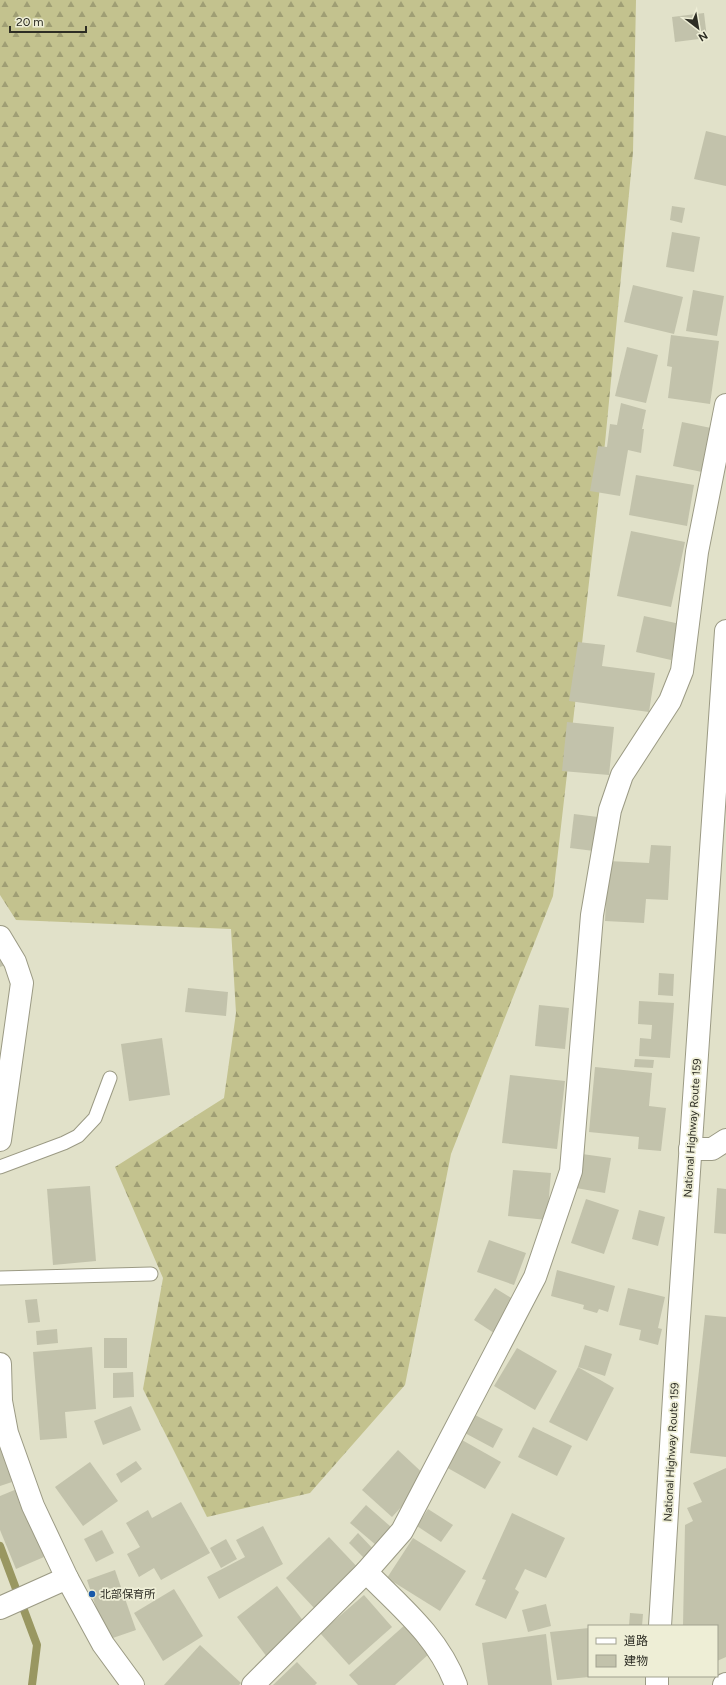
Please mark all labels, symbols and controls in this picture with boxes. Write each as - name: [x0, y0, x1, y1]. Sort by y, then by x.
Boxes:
- scale bar: [10, 8, 86, 34]
- north arrow: [678, 8, 718, 48]
- text: 20 m: [16, 15, 44, 29]
- text: N: [696, 28, 710, 44]
- street label: National Highway Route 159: [681, 1058, 704, 1198]
- street label: National Highway Route 159: [661, 1382, 682, 1522]
- place label: 北部保育所: [100, 1588, 156, 1601]
- marker: 北部保育所: [87, 1589, 97, 1599]
- legend: [588, 1625, 718, 1677]
- text: 道路: [624, 1634, 648, 1648]
- text: 建物: [624, 1654, 648, 1668]

